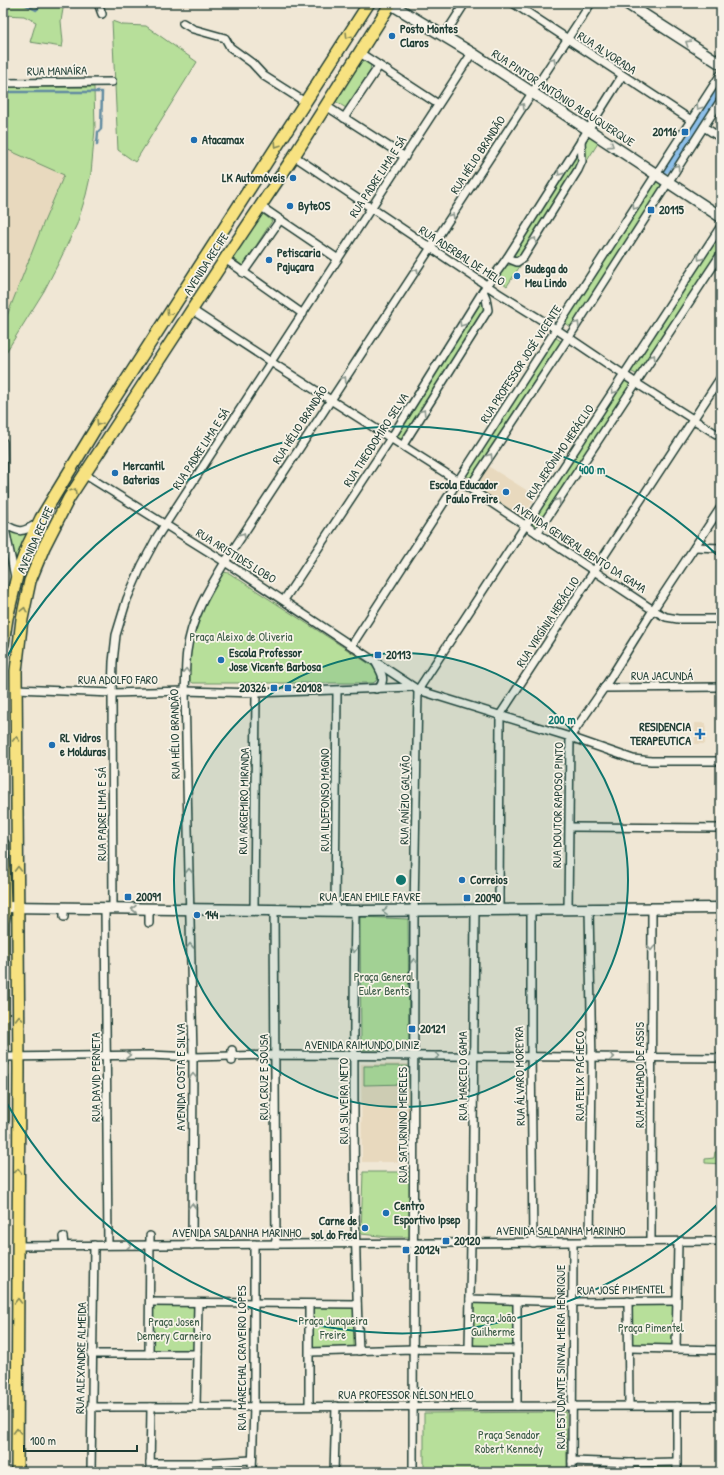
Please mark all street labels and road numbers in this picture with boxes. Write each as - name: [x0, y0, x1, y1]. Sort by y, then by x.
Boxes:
- street label: RUA ALVORADA: [574, 27, 640, 78]
- street label: RUA PINTOR ANTÔNIO ALBUQUERQUE: [488, 45, 639, 151]
- street label: RUA MANAÍRA: [27, 61, 87, 80]
- street label: RUA HÉLIO BRANDÃO: [446, 112, 509, 197]
- street label: RUA PADRE LIMA E SÁ: [345, 133, 410, 221]
- street label: RUA ADERBAL DE MELO: [416, 221, 509, 290]
- street label: AVENIDA RECIFE: [179, 229, 233, 298]
- street label: RUA PROFESSOR JOSÉ VICENTE: [476, 301, 566, 426]
- street label: RUA HÉLIO BRANDÃO: [268, 382, 331, 467]
- street label: RUA THEODOMIRO SELVA: [339, 389, 412, 490]
- street label: RUA JERÔNIMO HERÁCLIO: [521, 401, 598, 503]
- street label: RUA PADRE LIMA E SÁ: [168, 405, 233, 493]
- street label: AVENIDA GENERAL BENTO DA GAMA: [511, 498, 650, 597]
- street label: AVENIDA RECIFE: [12, 503, 57, 576]
- street label: RUA ARISTIDES LOBO: [193, 524, 280, 587]
- street label: RUA VIRGÍNIA HERÁCLIO: [512, 573, 583, 670]
- street label: RUA JACUNDÁ: [631, 667, 693, 684]
- street label: RUA ADOLFO FARO: [78, 671, 158, 688]
- street label: RUA HÉLIO BRANDÃO: [165, 688, 184, 779]
- street label: RUA DOUTOR RAPOSO PINTO: [548, 741, 567, 868]
- street label: RUA ARGEMIRO MIRANDA: [234, 747, 253, 855]
- street label: RUA ILDEFONSO MAGNO: [316, 748, 333, 852]
- street label: RUA ANÍZIO GALVÃO: [395, 755, 414, 845]
- street label: RUA PADRE LIMA E SÁ: [93, 767, 110, 861]
- street label: RUA JEAN EMILE FAVRE: [319, 888, 421, 905]
- street label: RUA MACHADO DE ASSIS: [631, 1022, 648, 1128]
- street label: AVENIDA COSTA E SILVA: [172, 1023, 189, 1131]
- street label: RUA ÁLVARO MOREYRA: [510, 1026, 529, 1126]
- street label: RUA MARCELO GAMA: [454, 1031, 471, 1121]
- street label: RUA FELIX PACHECO: [571, 1031, 588, 1121]
- street label: RUA DAVID PERNETA: [87, 1032, 104, 1122]
- street label: RUA CRUZ E SOUSA: [255, 1034, 272, 1120]
- street label: AVENIDA RAIMUNDO DINIZ: [305, 1036, 419, 1053]
- street label: RUA SILVEIRA NETO: [335, 1057, 352, 1144]
- street label: RUA SATURNINO MEIRELES: [394, 1067, 411, 1183]
- street label: AVENIDA SALDANHA MARINHO: [496, 1222, 626, 1239]
- street label: AVENIDA SALDANHA MARINHO: [172, 1224, 302, 1241]
- street label: RUA ESTUDANTE SINVAL MEIRA HENRIQUE: [552, 1264, 569, 1449]
- street label: RUA JOSÉ PIMENTEL: [577, 1280, 666, 1299]
- street label: RUA MARECHAL CRAVEIRO LOPES: [233, 1285, 250, 1431]
- street label: RUA ALEXANDRE ALMEIDA: [71, 1302, 90, 1414]
- street label: RUA PROFESSOR NÉLSON MELO: [338, 1386, 474, 1403]

